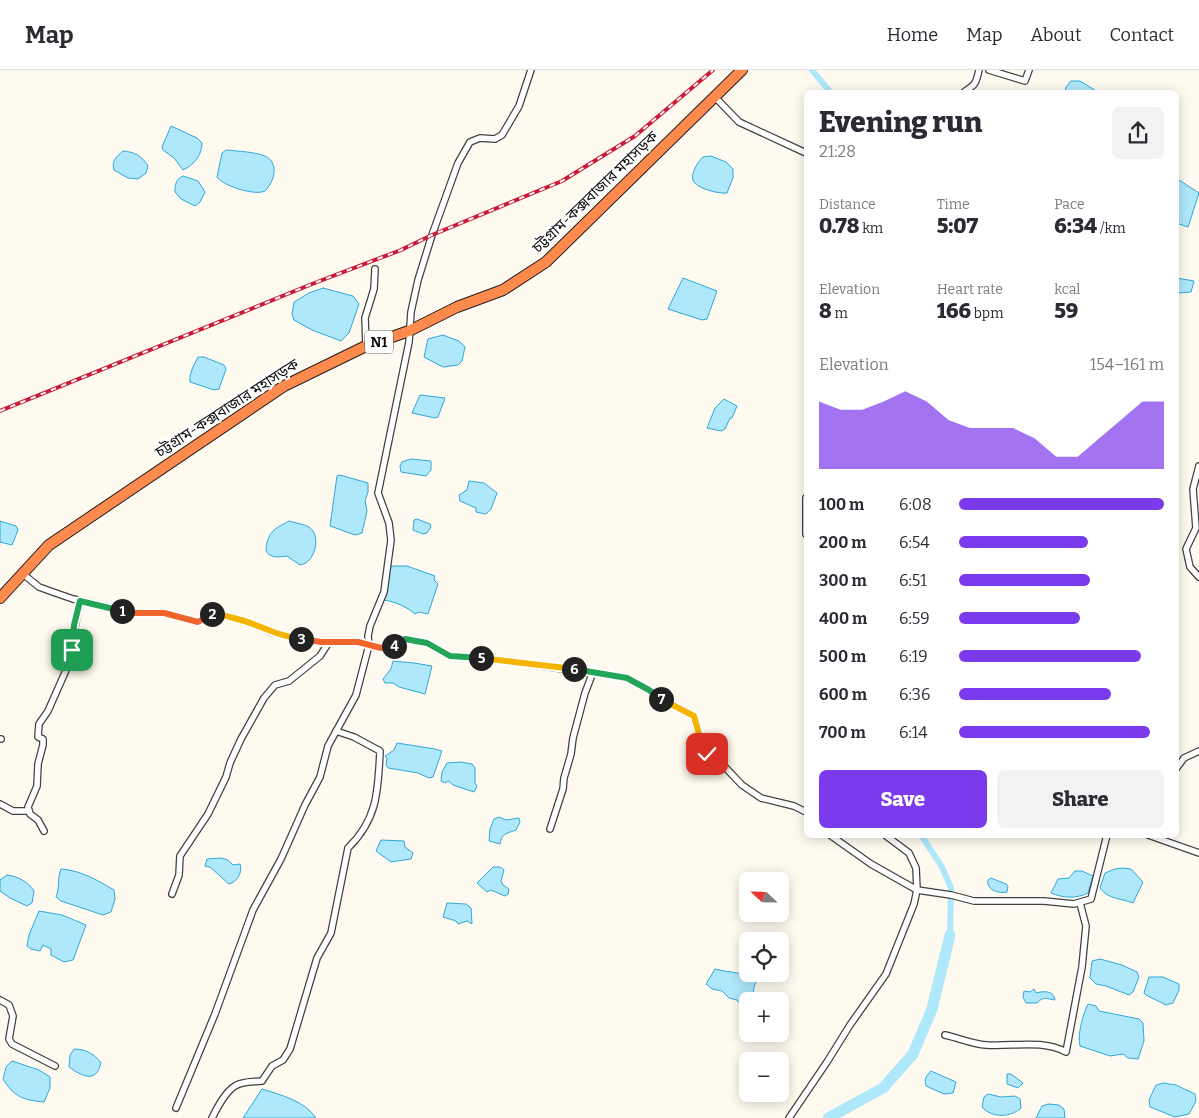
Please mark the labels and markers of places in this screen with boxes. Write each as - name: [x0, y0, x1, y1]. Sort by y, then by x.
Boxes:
- pin: 1: [110, 598, 134, 624]
- pin: 2: [200, 602, 224, 626]
- pin: 3: [288, 626, 314, 652]
- pin: [51, 629, 93, 671]
- pin: 4: [382, 634, 406, 658]
- pin: 5: [468, 646, 494, 670]
- pin: 6: [562, 656, 586, 682]
- pin: 7: [648, 686, 674, 712]
- pin: [686, 733, 728, 775]

